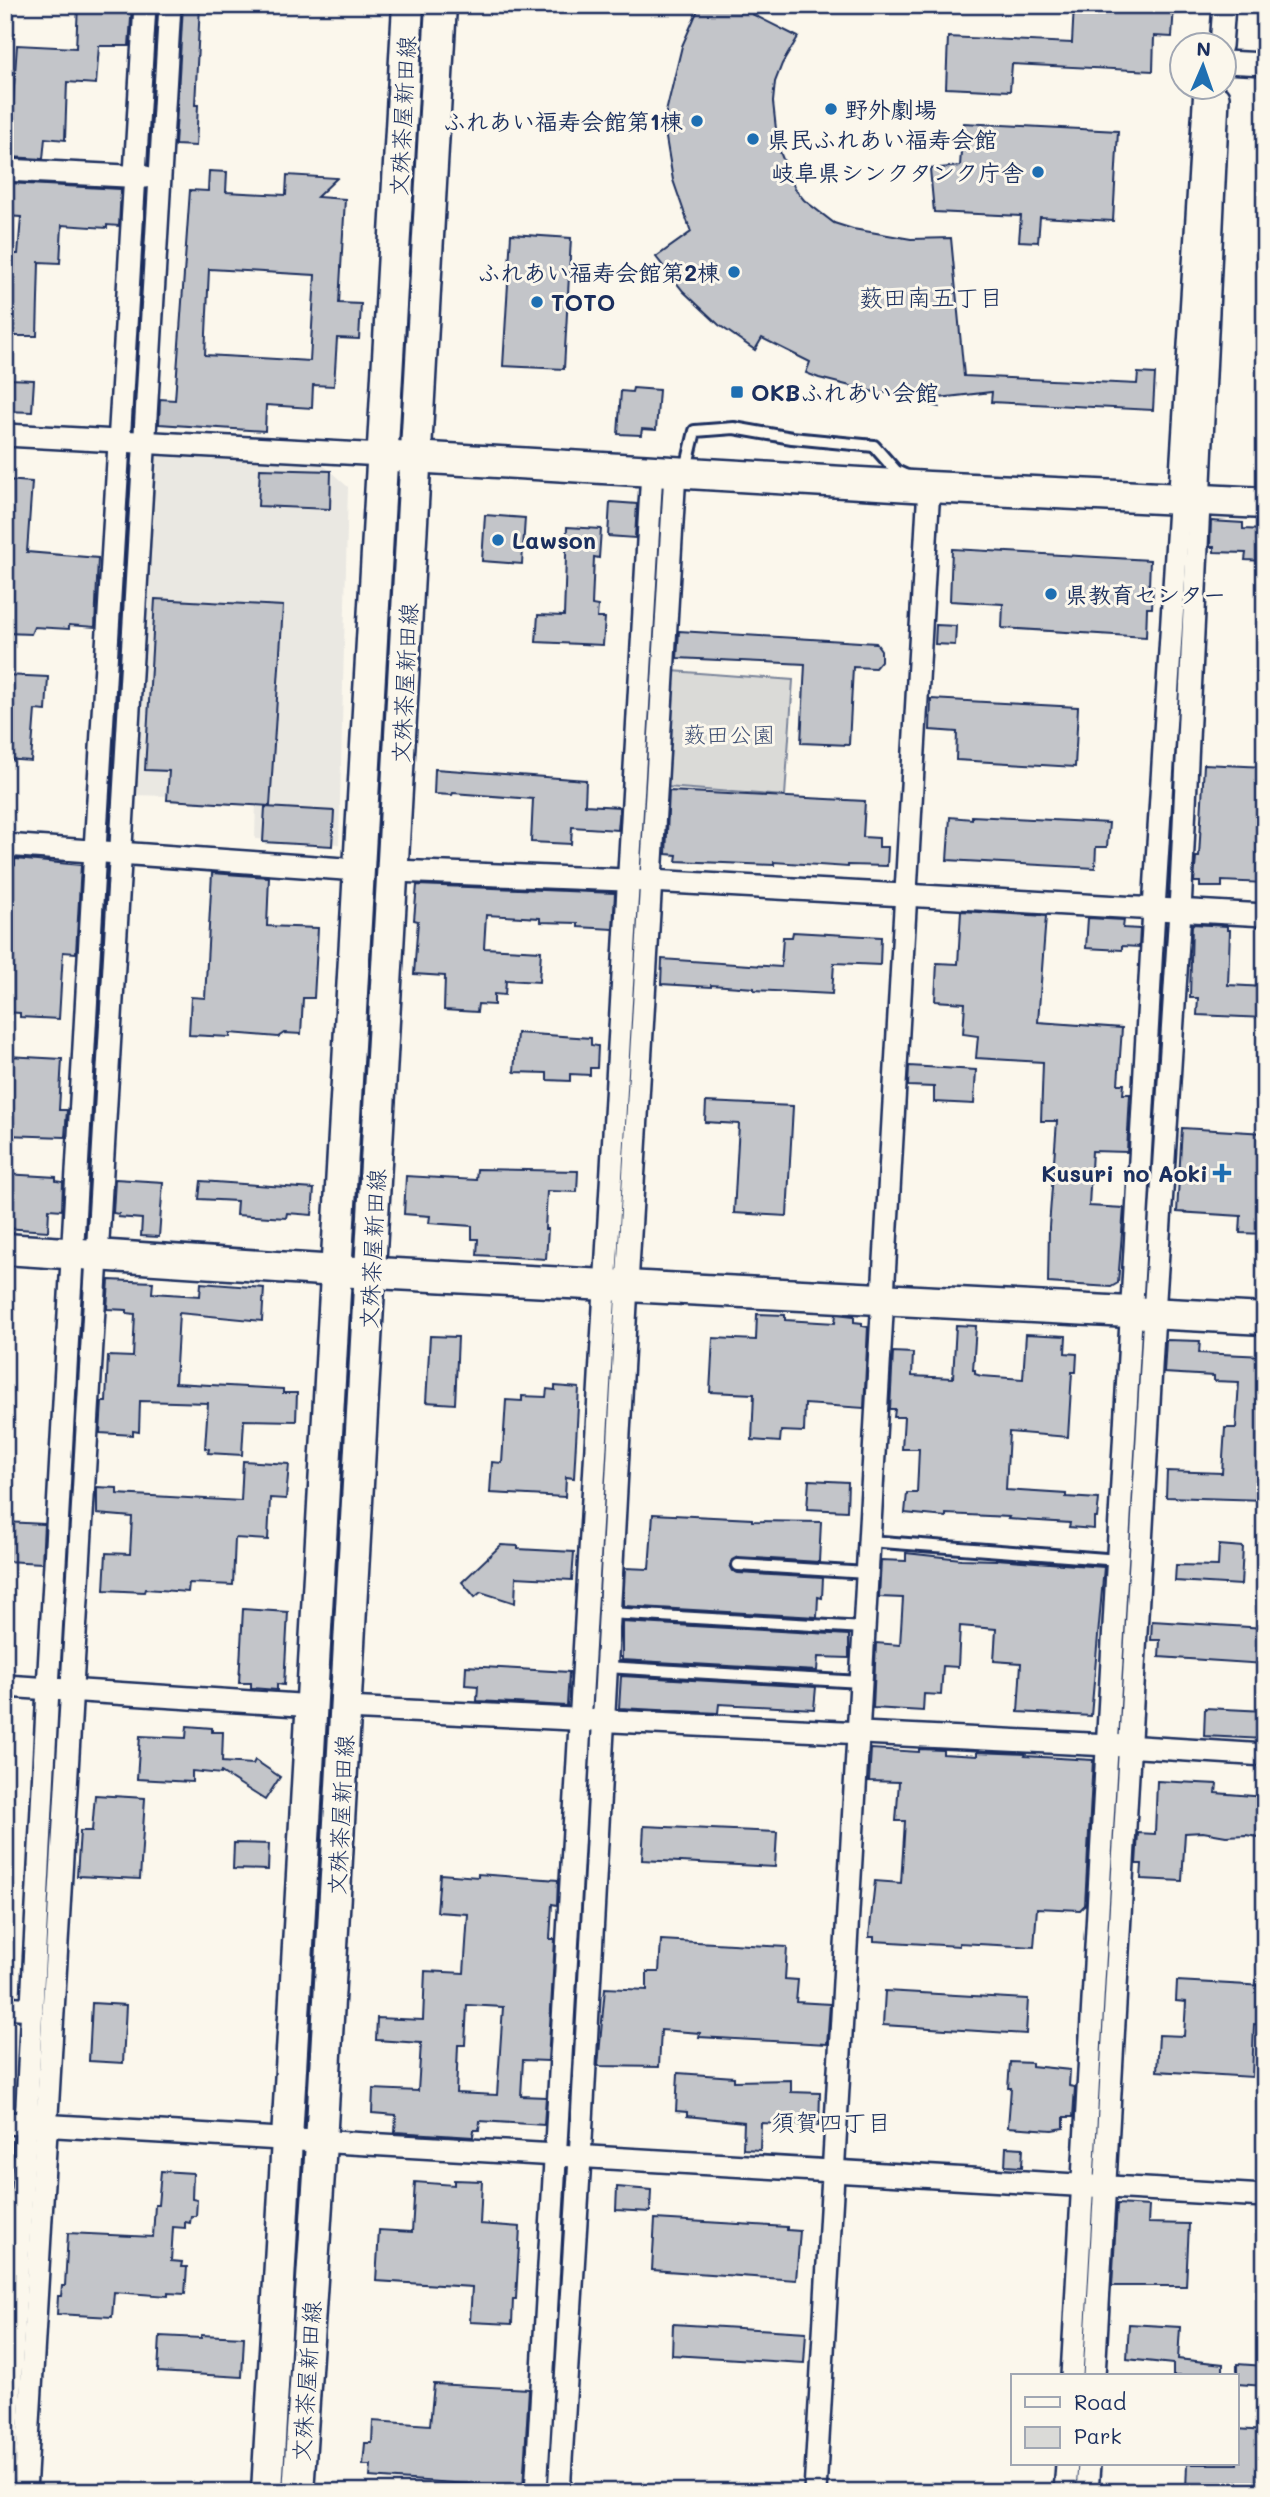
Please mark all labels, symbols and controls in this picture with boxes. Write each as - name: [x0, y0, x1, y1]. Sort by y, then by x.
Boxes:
- north arrow: [1168, 32, 1238, 102]
- street label: 文殊茶屋新田線: [383, 35, 421, 197]
- text: N: [1196, 36, 1211, 61]
- place label: 野外劇場: [845, 94, 937, 124]
- marker: 野外劇場: [823, 101, 839, 117]
- place label: ふれあい福寿会館第1棟: [443, 106, 683, 136]
- marker: ふれあい福寿会館第1棟: [689, 113, 705, 129]
- place label: 県民ふれあい福寿会館: [767, 124, 997, 154]
- marker: 県民ふれあい福寿会館: [745, 131, 761, 147]
- place label: 岐阜県シンクタンク庁舎: [771, 157, 1024, 187]
- marker: 岐阜県シンクタンク庁舎: [1030, 164, 1046, 180]
- place label: ふれあい福寿会館第2棟: [477, 257, 720, 287]
- marker: ふれあい福寿会館第2棟: [726, 264, 742, 280]
- district label: 薮田南五丁目: [859, 281, 1003, 312]
- place label: TOTO: [551, 287, 616, 317]
- marker: TOTO: [529, 294, 545, 310]
- place label: OKBふれあい会館: [751, 377, 938, 407]
- marker: OKBふれあい会館: [729, 384, 745, 400]
- place label: Lawson: [512, 525, 596, 555]
- marker: Lawson: [490, 532, 506, 548]
- place label: 県教育センター: [1065, 579, 1226, 609]
- marker: 県教育センター: [1043, 586, 1059, 602]
- street label: 文殊茶屋新田線: [385, 602, 423, 764]
- park label: 薮田公園: [683, 719, 775, 749]
- place label: Kusuri no Aoki: [1041, 1158, 1208, 1188]
- marker: Kusuri no Aoki: [1214, 1165, 1230, 1181]
- street label: 文殊茶屋新田線: [353, 1168, 391, 1330]
- street label: 文殊茶屋新田線: [321, 1734, 359, 1896]
- district label: 須賀四丁目: [771, 2106, 891, 2137]
- street label: 文殊茶屋新田線: [285, 2300, 327, 2462]
- legend: [1011, 2374, 1238, 2466]
- text: Road: [1074, 2388, 1126, 2415]
- text: Park: [1074, 2422, 1122, 2449]

